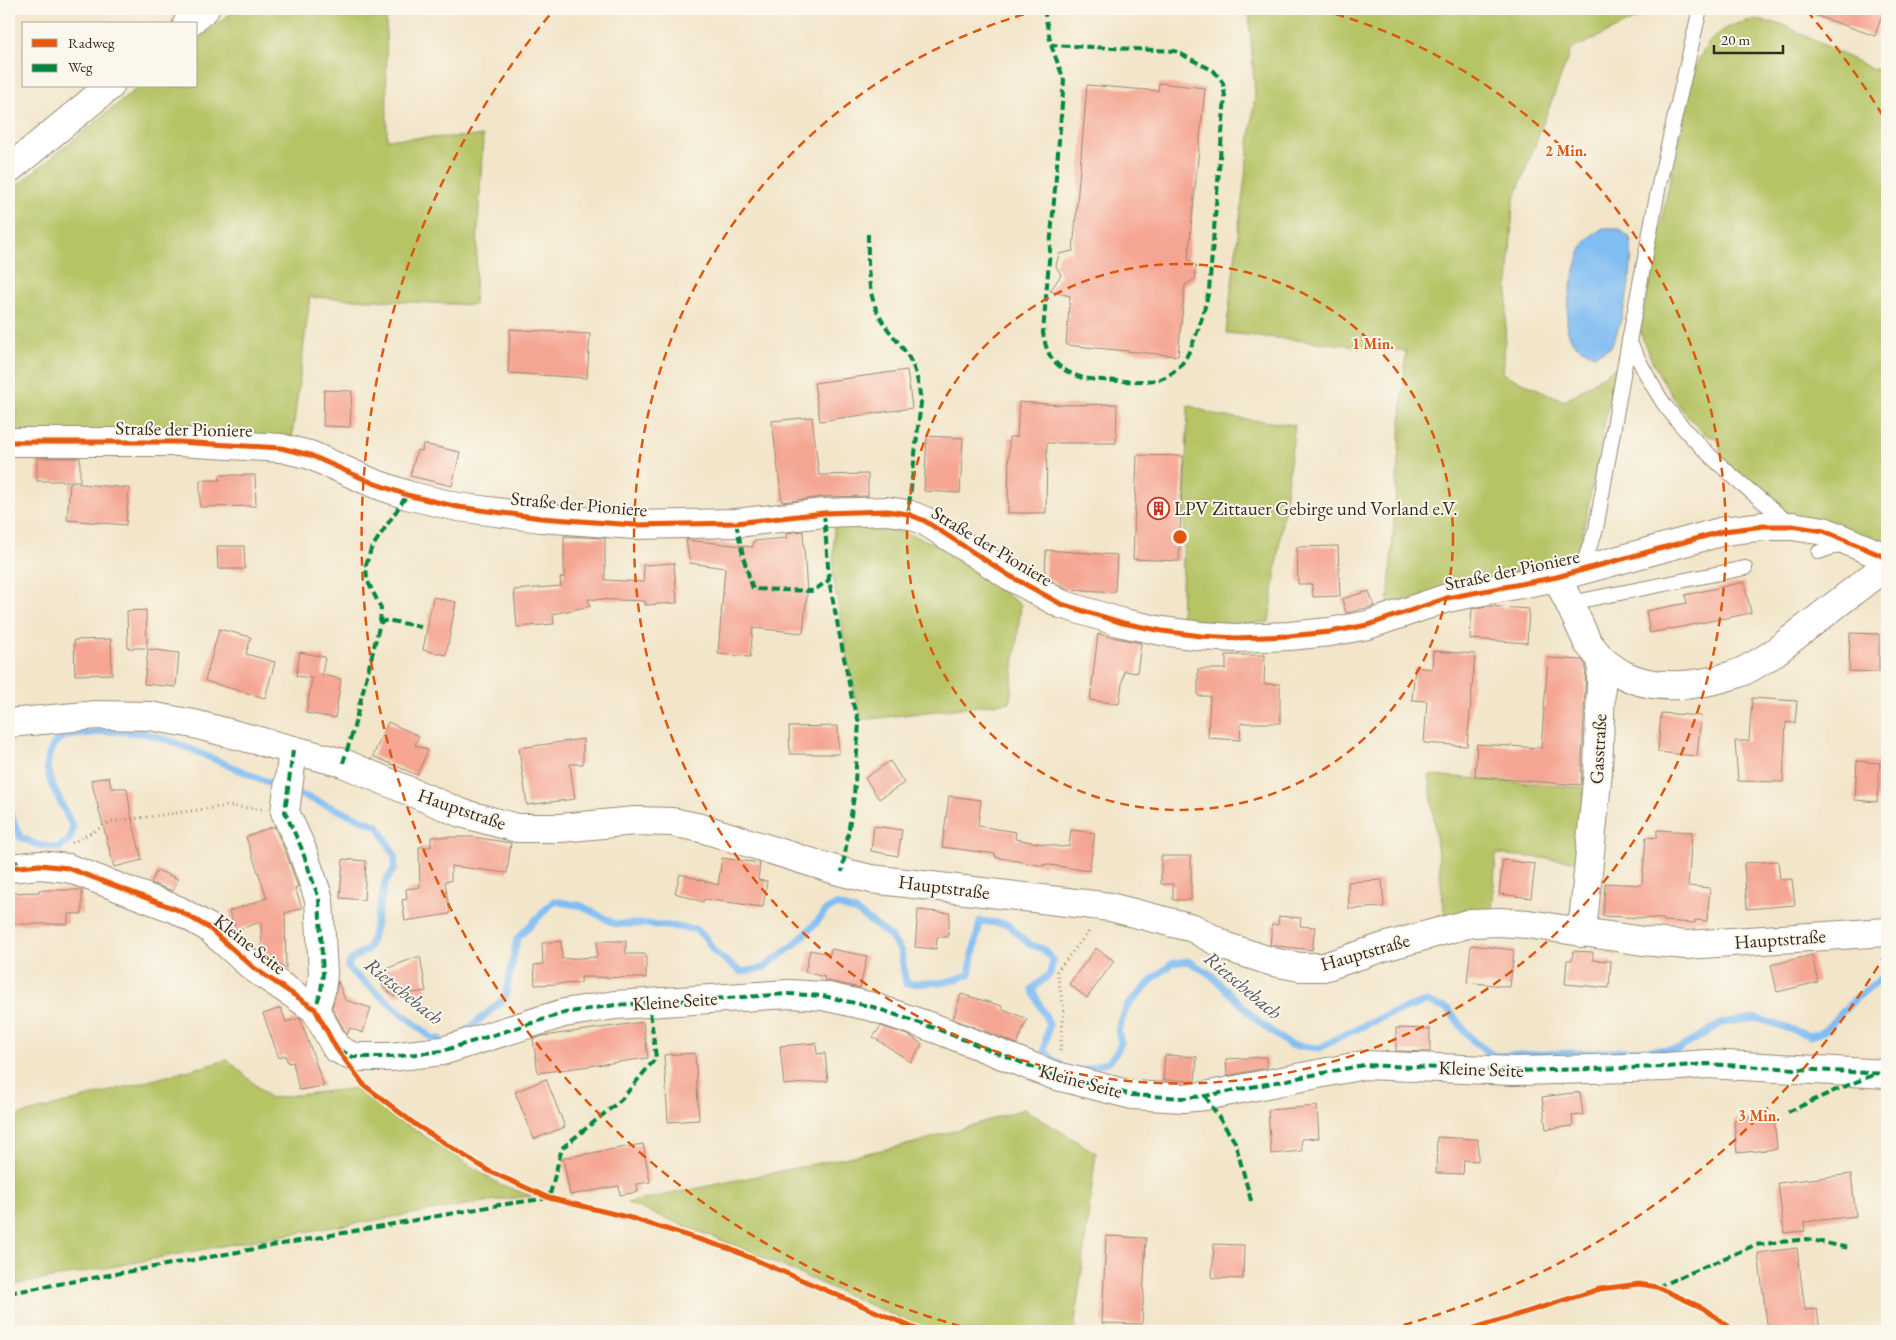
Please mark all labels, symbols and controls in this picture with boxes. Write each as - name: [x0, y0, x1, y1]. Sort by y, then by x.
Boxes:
- legend: [22, 22, 198, 88]
- scale bar: [1714, 22, 1782, 54]
- text: 20 m: [1721, 30, 1750, 49]
- text: Radweg: [68, 33, 115, 52]
- text: Weg: [68, 57, 93, 76]
- text: 2 Min.: [1545, 141, 1587, 160]
- text: 1 Min.: [1352, 334, 1394, 353]
- street label: Straße der Pioniere: [115, 415, 253, 443]
- street label: Straße der Pioniere: [510, 486, 648, 522]
- building icon: LPV Zittauer Gebirge und Vorland e.V.: [1146, 496, 1170, 520]
- place label: LPV Zittauer Gebirge und Vorland e.V.: [1174, 496, 1458, 521]
- street label: Straße der Pioniere: [927, 500, 1057, 592]
- centre of rings: [1171, 528, 1189, 546]
- street label: Straße der Pioniere: [1442, 544, 1582, 596]
- street label: Gasstraße: [1584, 713, 1612, 785]
- street label: Hauptstraße: [415, 782, 509, 836]
- street label: Hauptstraße: [897, 869, 991, 905]
- street label: Kleine Seite: [209, 908, 291, 980]
- street label: Hauptstraße: [1733, 923, 1827, 955]
- street label: Hauptstraße: [1317, 927, 1413, 977]
- water label: Rietschebach: [1199, 945, 1287, 1025]
- water label: Rietschebach: [359, 951, 449, 1031]
- street label: Kleine Seite: [632, 986, 718, 1016]
- street label: Kleine Seite: [1438, 1055, 1524, 1083]
- street label: Kleine Seite: [1037, 1058, 1125, 1104]
- text: 3 Min.: [1738, 1106, 1780, 1125]

